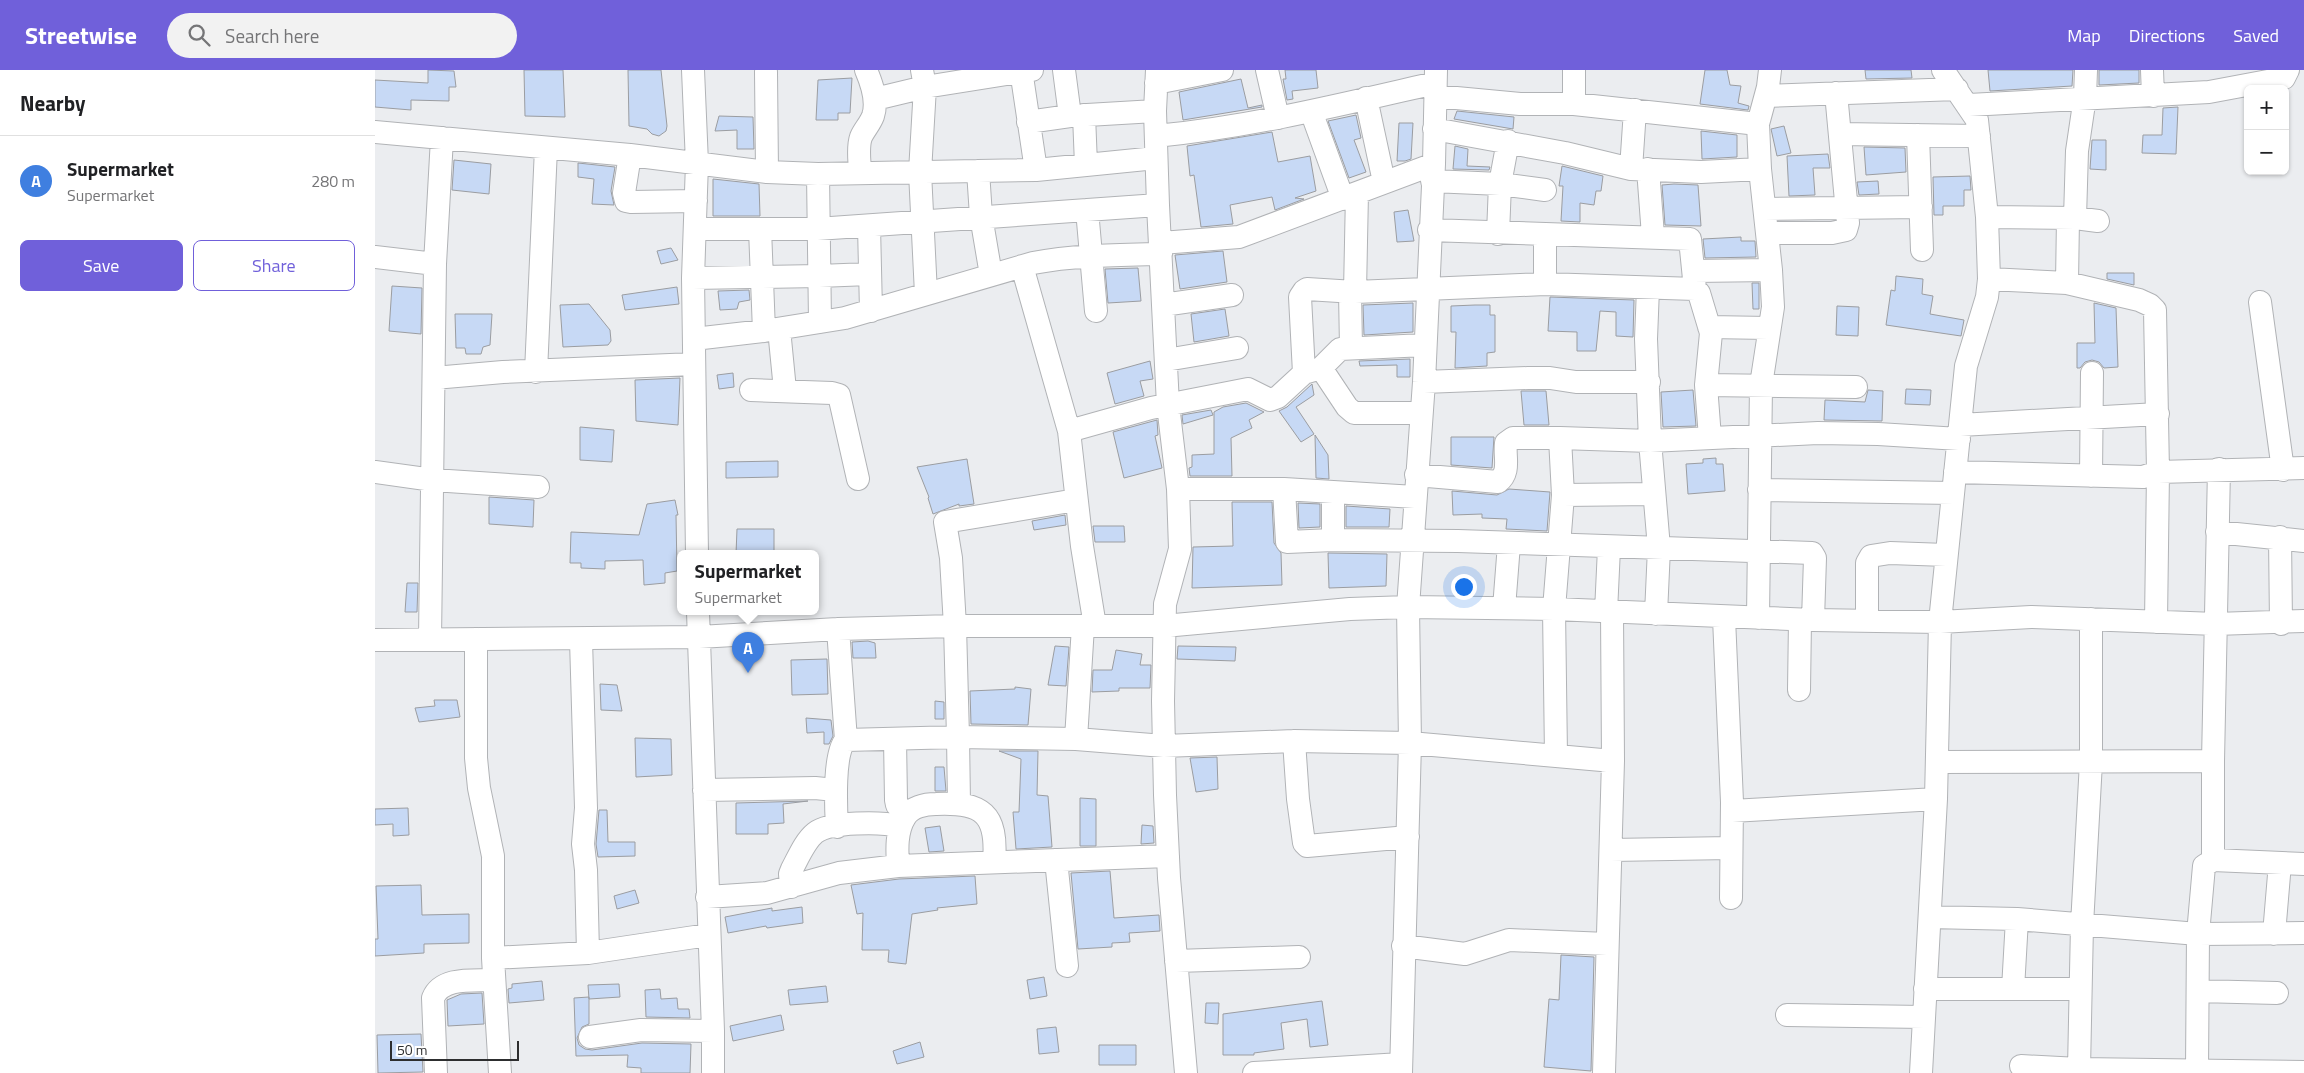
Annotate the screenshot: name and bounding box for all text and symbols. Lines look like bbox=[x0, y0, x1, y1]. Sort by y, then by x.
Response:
search box bbox=[167, 13, 517, 58]
text: Streetwise bbox=[25, 17, 137, 53]
icon: search bbox=[185, 21, 213, 49]
text: Search here bbox=[225, 21, 319, 50]
text: Map bbox=[2067, 22, 2101, 49]
text: Directions bbox=[2129, 22, 2205, 49]
text: Saved bbox=[2233, 22, 2279, 49]
map controls bbox=[2244, 85, 2289, 175]
button: + bbox=[2244, 85, 2289, 130]
text: Nearby bbox=[20, 87, 85, 119]
button: − bbox=[2244, 130, 2289, 175]
text: Supermarket bbox=[67, 154, 174, 183]
text: A bbox=[31, 169, 41, 193]
text: 280 m bbox=[311, 169, 355, 193]
text: Supermarket bbox=[67, 183, 154, 207]
button: Save bbox=[20, 240, 183, 291]
button: Share bbox=[193, 240, 355, 291]
popup bbox=[677, 550, 819, 615]
text: Supermarket bbox=[695, 556, 801, 585]
your location bbox=[1451, 574, 1477, 600]
text: Supermarket bbox=[695, 585, 782, 609]
pin: A bbox=[732, 632, 764, 673]
scale bar bbox=[390, 1038, 519, 1061]
text: 50 m bbox=[397, 1039, 427, 1060]

